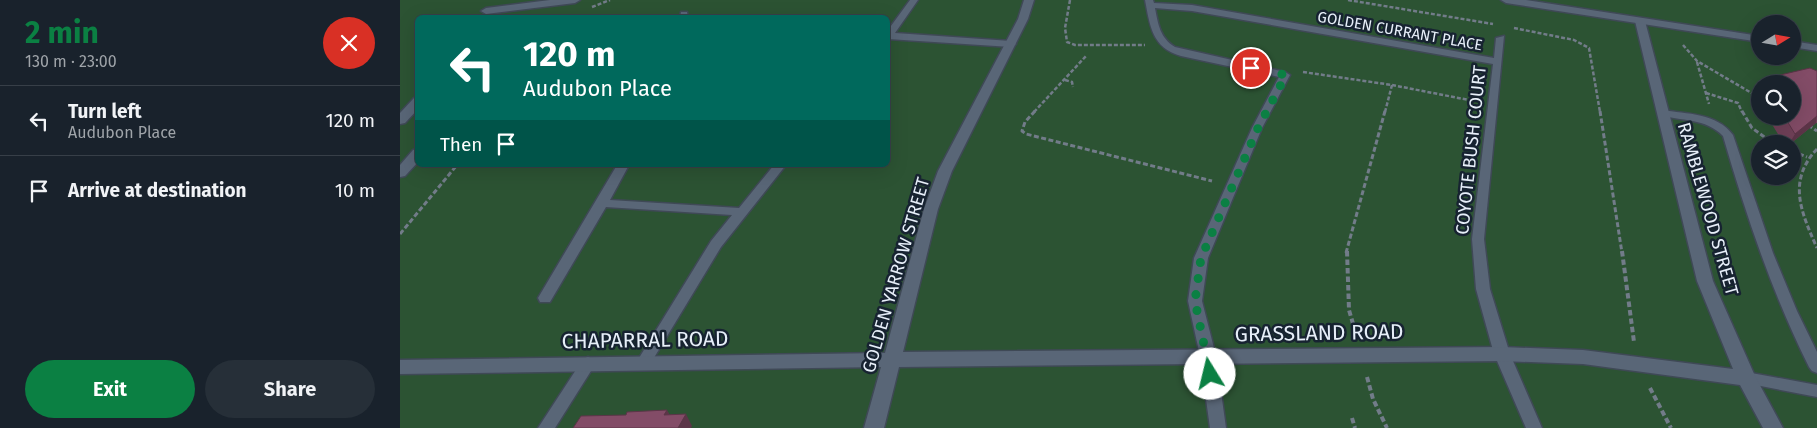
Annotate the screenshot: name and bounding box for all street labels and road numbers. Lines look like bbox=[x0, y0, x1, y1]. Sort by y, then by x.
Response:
street label: GOLDEN CURRANT PLACE bbox=[1316, 8, 1484, 54]
street label: COYOTE BUSH COURT bbox=[1451, 64, 1491, 236]
street label: RAMBLEWOOD STREET bbox=[1673, 120, 1743, 299]
street label: GOLDEN YARROW STREET bbox=[858, 174, 935, 375]
street label: GRASSLAND ROAD bbox=[1234, 319, 1404, 347]
street label: CHAPARRAL ROAD bbox=[561, 326, 729, 354]

